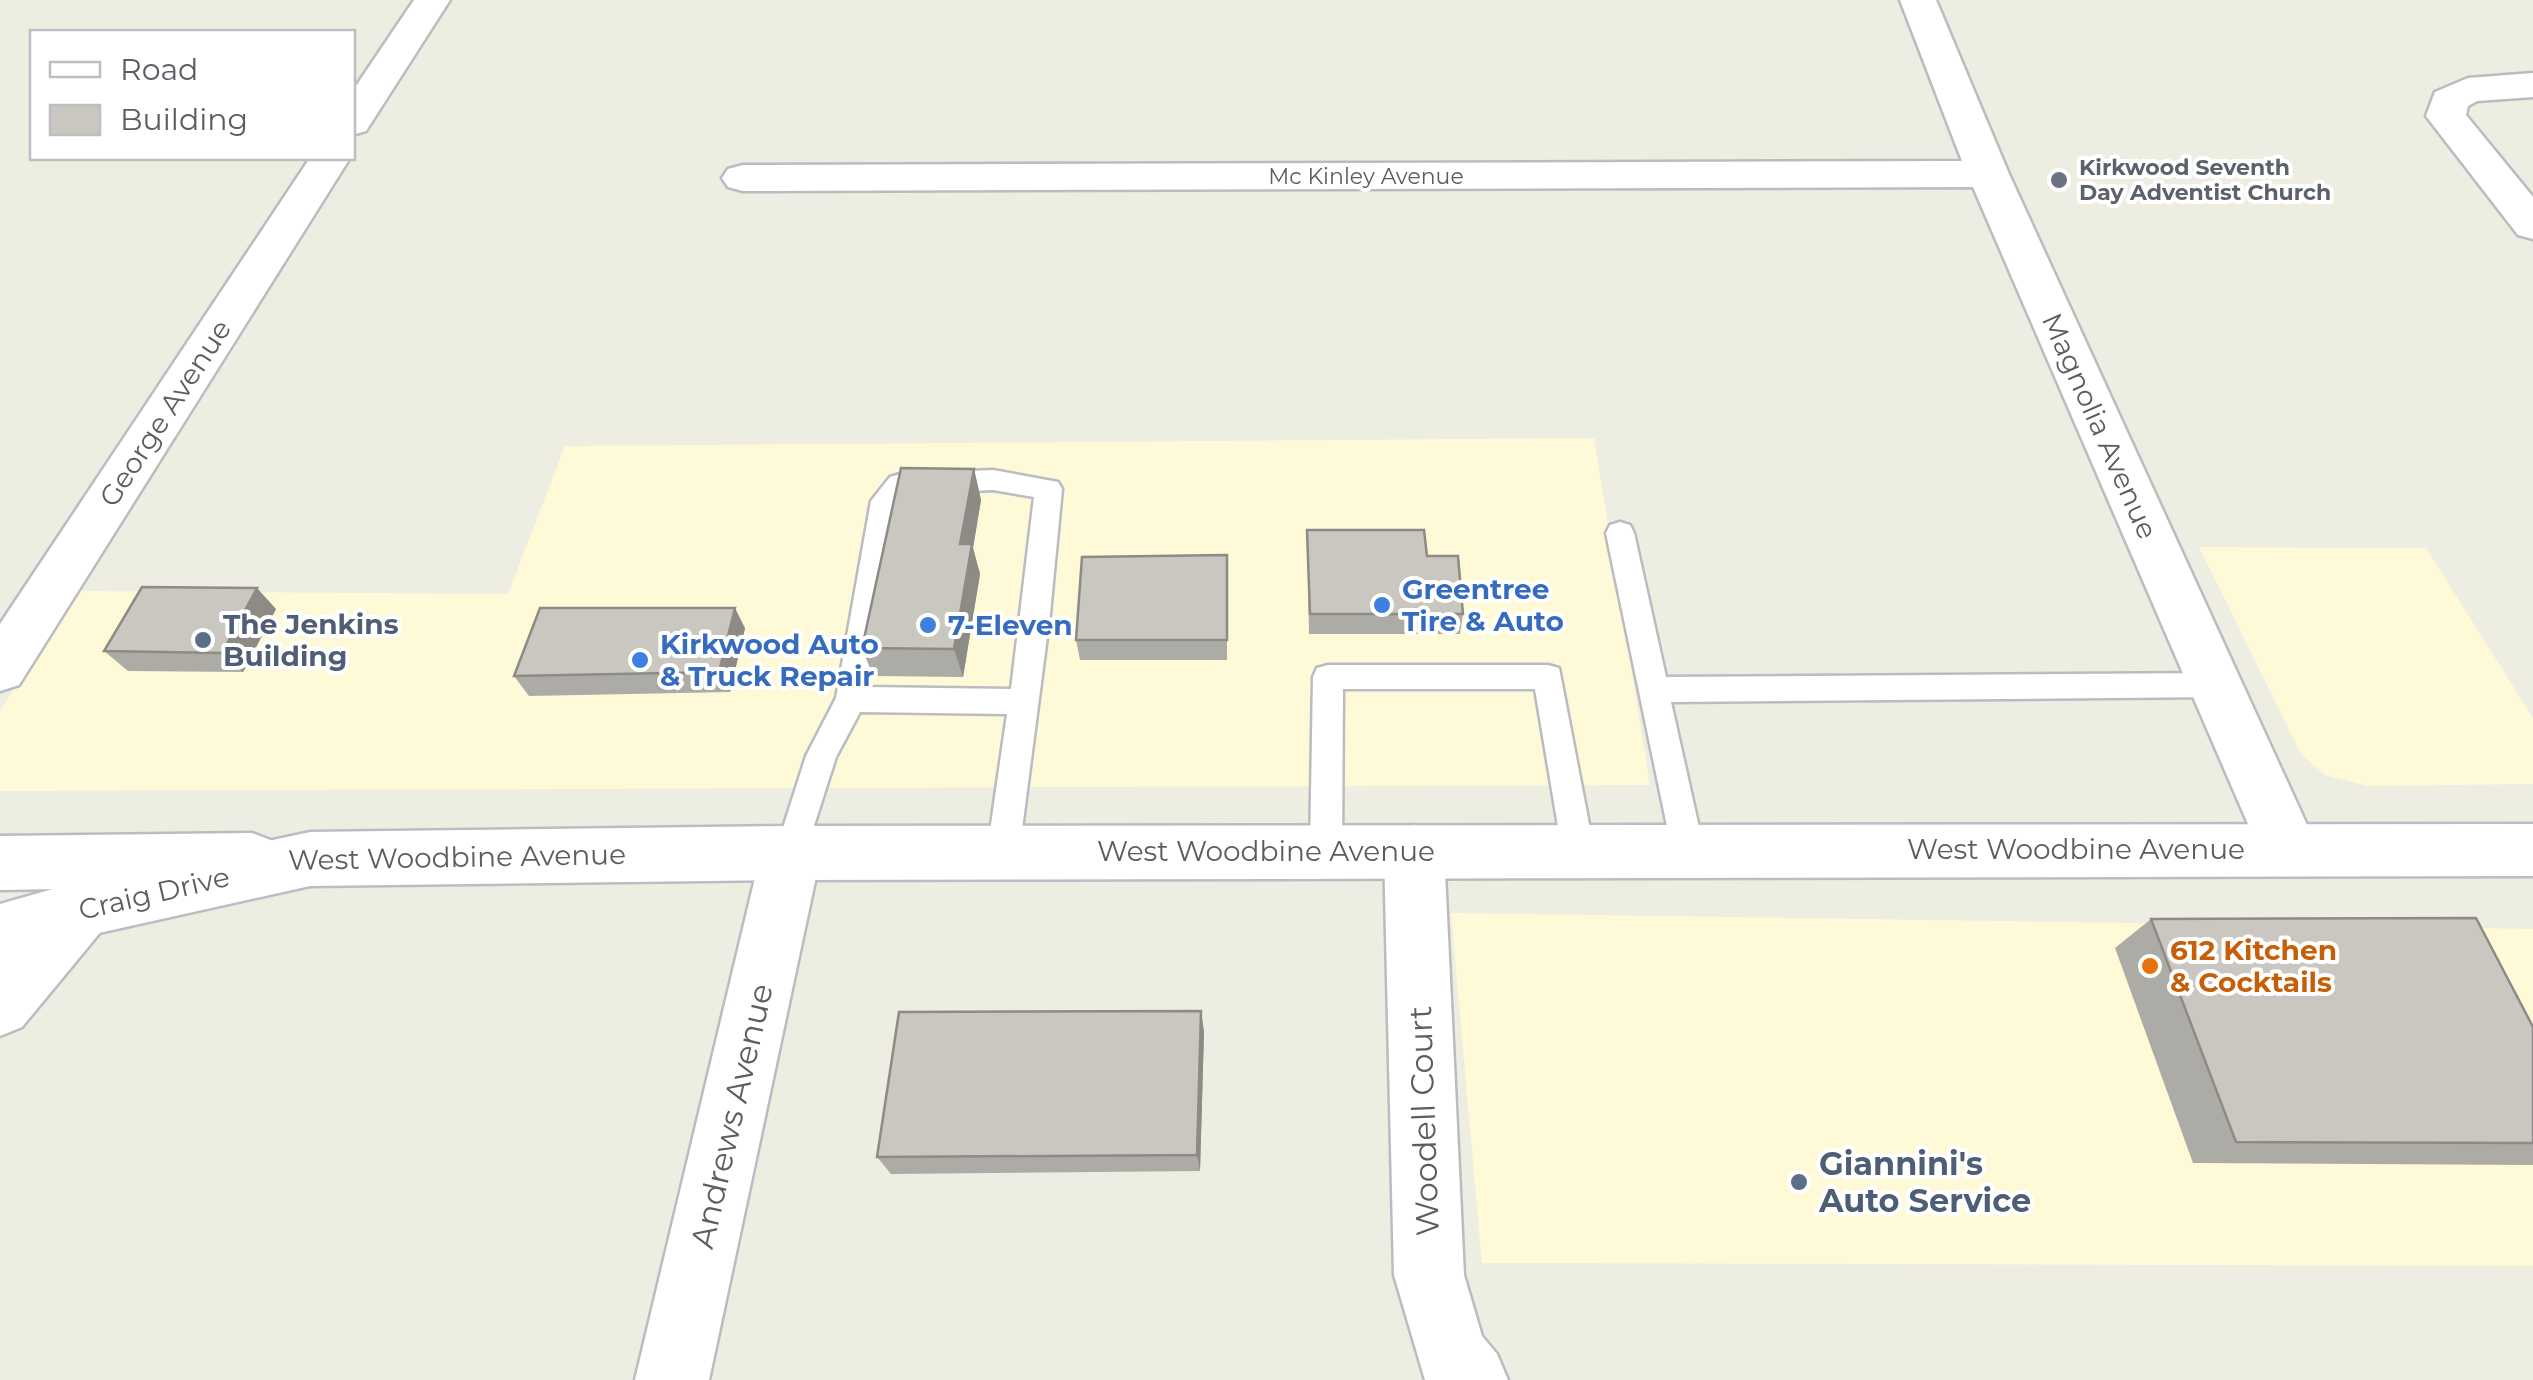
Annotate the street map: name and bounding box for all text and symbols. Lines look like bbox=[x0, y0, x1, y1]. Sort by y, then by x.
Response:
legend bbox=[30, 30, 355, 160]
text: Road bbox=[120, 51, 198, 88]
text: Building bbox=[120, 101, 248, 138]
place label: Kirkwood Seventh Day Adventist Church bbox=[2079, 154, 2331, 206]
street label: Mc Kinley Avenue bbox=[1268, 163, 1464, 190]
marker: Kirkwood Seventh Day Adventist Church bbox=[2048, 169, 2070, 191]
street label: Magnolia Avenue bbox=[2035, 308, 2165, 544]
street label: George Avenue bbox=[92, 313, 238, 513]
place label: Greentree Tire & Auto bbox=[1402, 572, 1564, 638]
marker: Greentree Tire & Auto bbox=[1371, 594, 1393, 616]
place label: The Jenkins Building bbox=[223, 607, 399, 673]
place label: 7-Eleven bbox=[948, 608, 1073, 642]
marker: 7-Eleven bbox=[917, 614, 939, 636]
place label: Kirkwood Auto & Truck Repair bbox=[660, 627, 879, 693]
marker: The Jenkins Building bbox=[192, 629, 214, 651]
marker: Kirkwood Auto & Truck Repair bbox=[629, 649, 651, 671]
street label: West Woodbine Avenue bbox=[1907, 832, 2245, 866]
street label: West Woodbine Avenue bbox=[1097, 834, 1435, 868]
street label: West Woodbine Avenue bbox=[288, 837, 626, 877]
street label: Craig Drive bbox=[75, 859, 233, 927]
place label: 612 Kitchen & Cocktails bbox=[2170, 933, 2337, 999]
marker: 612 Kitchen & Cocktails bbox=[2139, 955, 2161, 977]
street label: Andrews Avenue bbox=[682, 980, 781, 1252]
street label: Woodell Court bbox=[1400, 1005, 1447, 1237]
place label: Giannini's Auto Service bbox=[1818, 1144, 2031, 1220]
marker: Giannini's Auto Service bbox=[1788, 1171, 1810, 1193]

